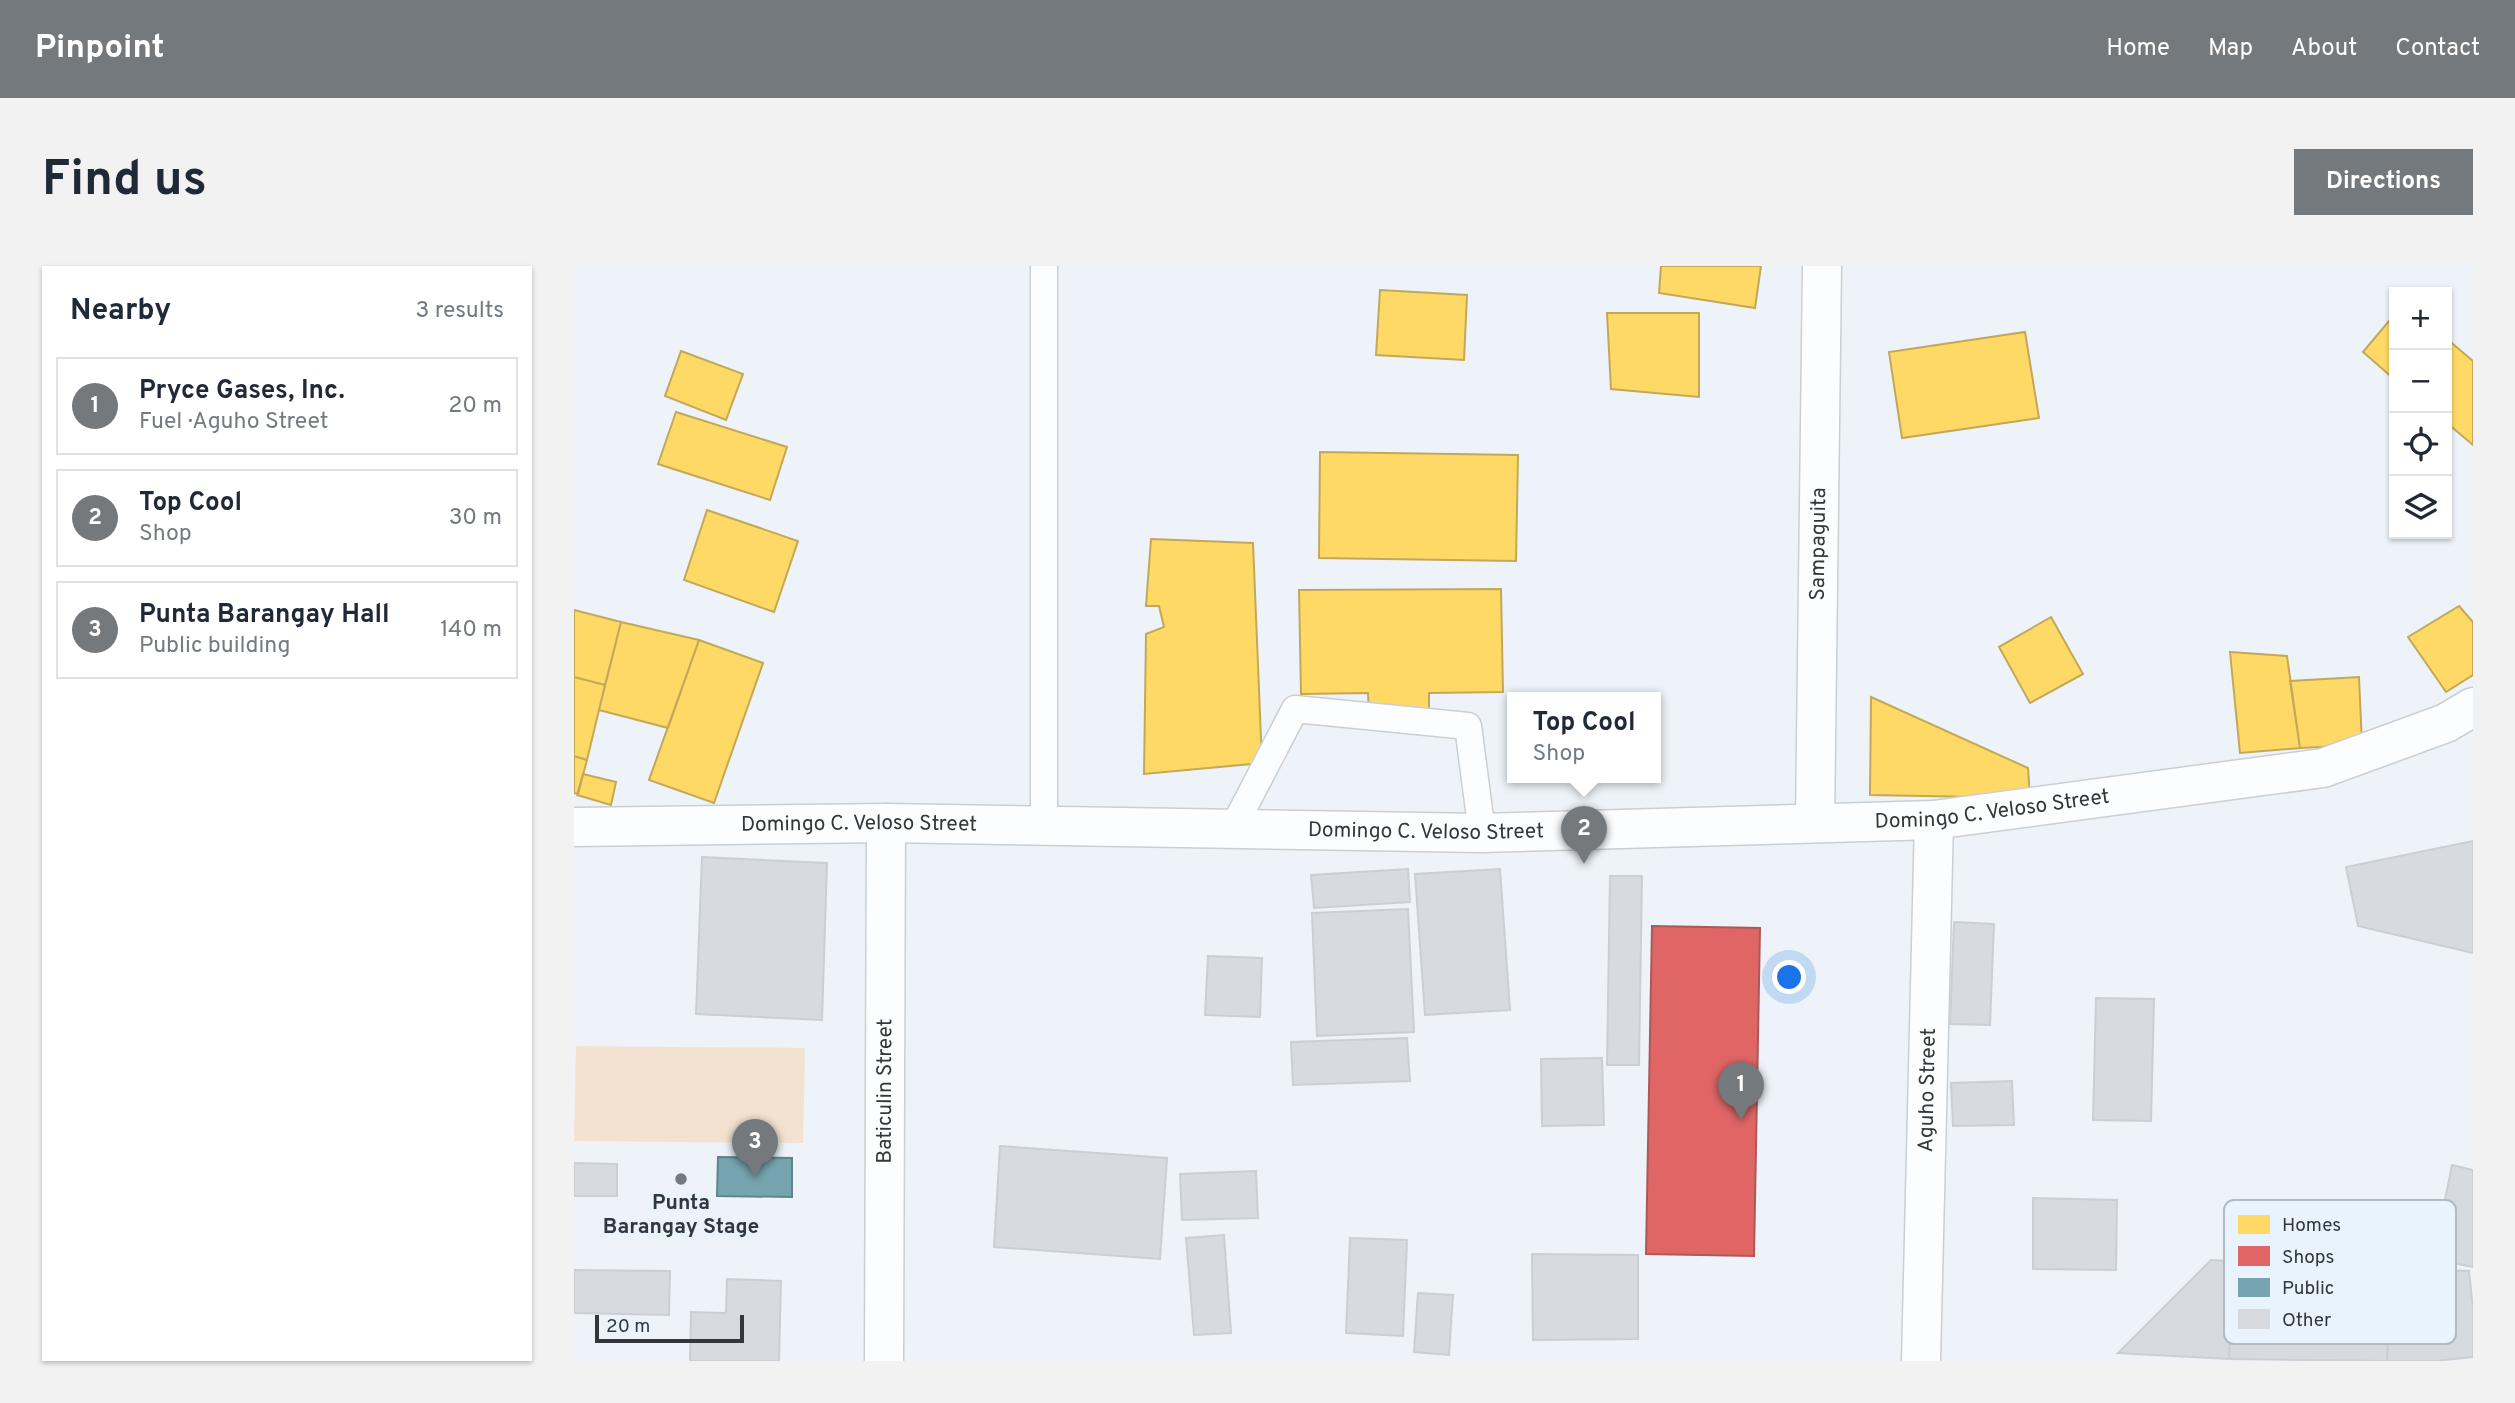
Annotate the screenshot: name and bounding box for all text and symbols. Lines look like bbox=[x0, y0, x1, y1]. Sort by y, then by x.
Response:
text: Pinpoint bbox=[35, 28, 164, 70]
text: Home bbox=[2106, 34, 2170, 64]
text: Map bbox=[2208, 34, 2253, 64]
text: About bbox=[2291, 34, 2357, 64]
text: Contact bbox=[2395, 34, 2480, 64]
button: Directions bbox=[2294, 149, 2473, 215]
text: Find us bbox=[42, 151, 207, 213]
map controls bbox=[2389, 287, 2452, 539]
button: + bbox=[2389, 287, 2452, 350]
text: Nearby bbox=[70, 293, 171, 330]
text: 3 results bbox=[415, 297, 504, 326]
button: − bbox=[2389, 350, 2452, 413]
text: Pryce Gases, Inc. bbox=[139, 375, 345, 408]
text: 1 bbox=[90, 392, 100, 421]
text: 20 m bbox=[448, 392, 502, 421]
text: Fuel · Aguho Street bbox=[139, 408, 328, 437]
button: locate bbox=[2389, 413, 2452, 476]
button: layers bbox=[2389, 476, 2452, 539]
text: Top Cool bbox=[139, 487, 242, 520]
street label: Sampaguita bbox=[1804, 487, 1833, 601]
text: 2 bbox=[88, 504, 102, 533]
text: 30 m bbox=[449, 504, 502, 533]
text: Shop bbox=[139, 520, 192, 549]
text: Punta Barangay Hall bbox=[139, 599, 390, 632]
text: 3 bbox=[88, 616, 102, 645]
text: 140 m bbox=[440, 616, 502, 645]
text: Public building bbox=[139, 632, 291, 661]
popup bbox=[1507, 692, 1661, 783]
text: Top Cool bbox=[1532, 707, 1636, 740]
text: Shop bbox=[1532, 740, 1585, 769]
street label: Domingo C. Veloso Street bbox=[1874, 783, 2111, 835]
pin: 2 bbox=[1561, 806, 1607, 864]
street label: Domingo C. Veloso Street bbox=[741, 809, 977, 838]
street label: Domingo C. Veloso Street bbox=[1308, 817, 1544, 847]
your location bbox=[1772, 960, 1806, 994]
street label: Baticulin Street bbox=[871, 1018, 899, 1164]
street label: Aguho Street bbox=[1913, 1028, 1943, 1153]
pin: 1 bbox=[1718, 1062, 1764, 1120]
pin: 3 bbox=[732, 1119, 778, 1177]
marker: Punta Barangay Stage bbox=[673, 1171, 689, 1187]
place label: Punta Barangay Stage bbox=[603, 1190, 759, 1241]
legend bbox=[2224, 1200, 2456, 1344]
text: Homes bbox=[2282, 1214, 2341, 1238]
text: Shops bbox=[2282, 1246, 2334, 1270]
text: Public bbox=[2282, 1277, 2334, 1301]
text: Other bbox=[2282, 1309, 2332, 1333]
scale bar bbox=[595, 1312, 744, 1344]
text: 20 m bbox=[606, 1315, 650, 1339]

